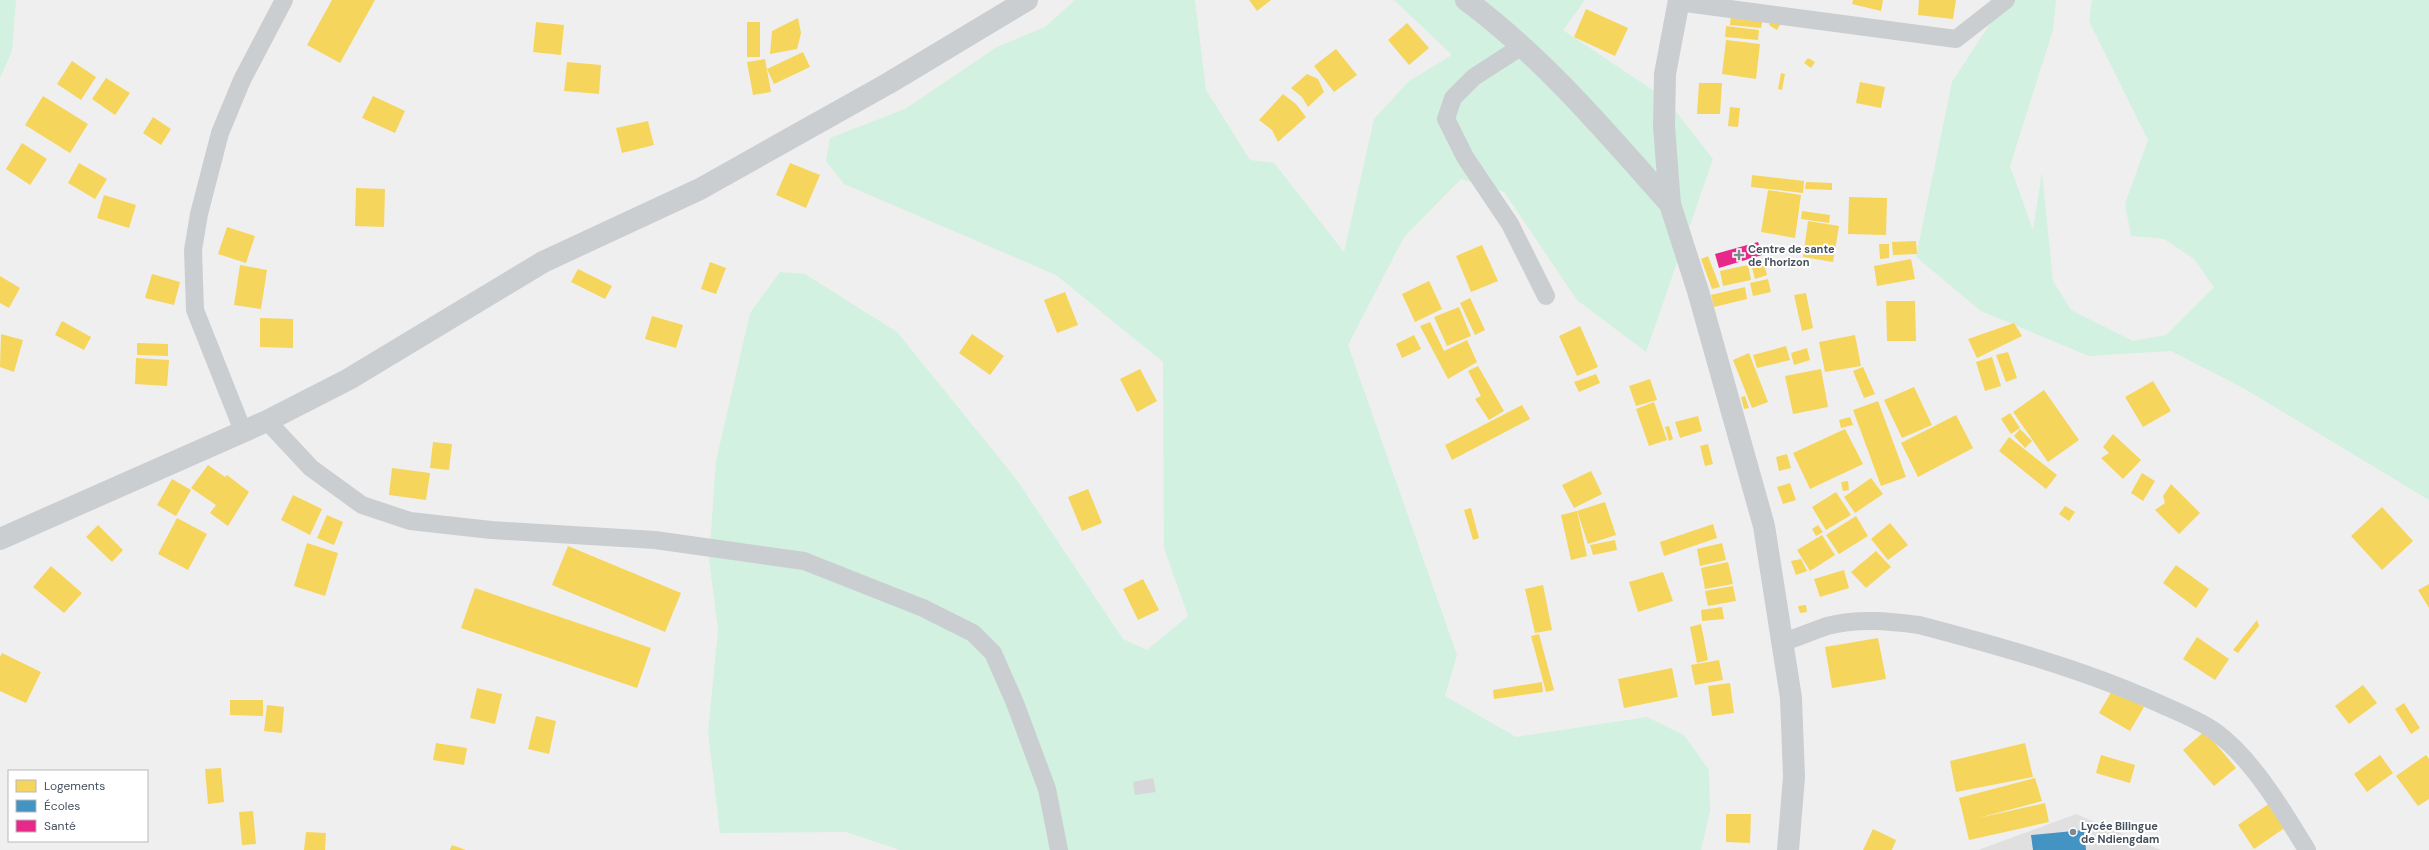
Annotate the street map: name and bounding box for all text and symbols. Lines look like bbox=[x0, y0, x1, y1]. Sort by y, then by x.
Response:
place label: Centre de sante de l'horizon bbox=[1748, 242, 1835, 269]
marker: Centre de sante de l'horizon bbox=[1733, 249, 1745, 261]
legend bbox=[8, 770, 148, 842]
text: Logements bbox=[44, 778, 105, 794]
text: Écoles bbox=[44, 798, 80, 814]
text: Santé bbox=[44, 818, 76, 834]
place label: Lycée Bilingue de Ndiengdam bbox=[2081, 819, 2159, 846]
marker: Lycée Bilingue de Ndiengdam bbox=[2068, 827, 2078, 837]

